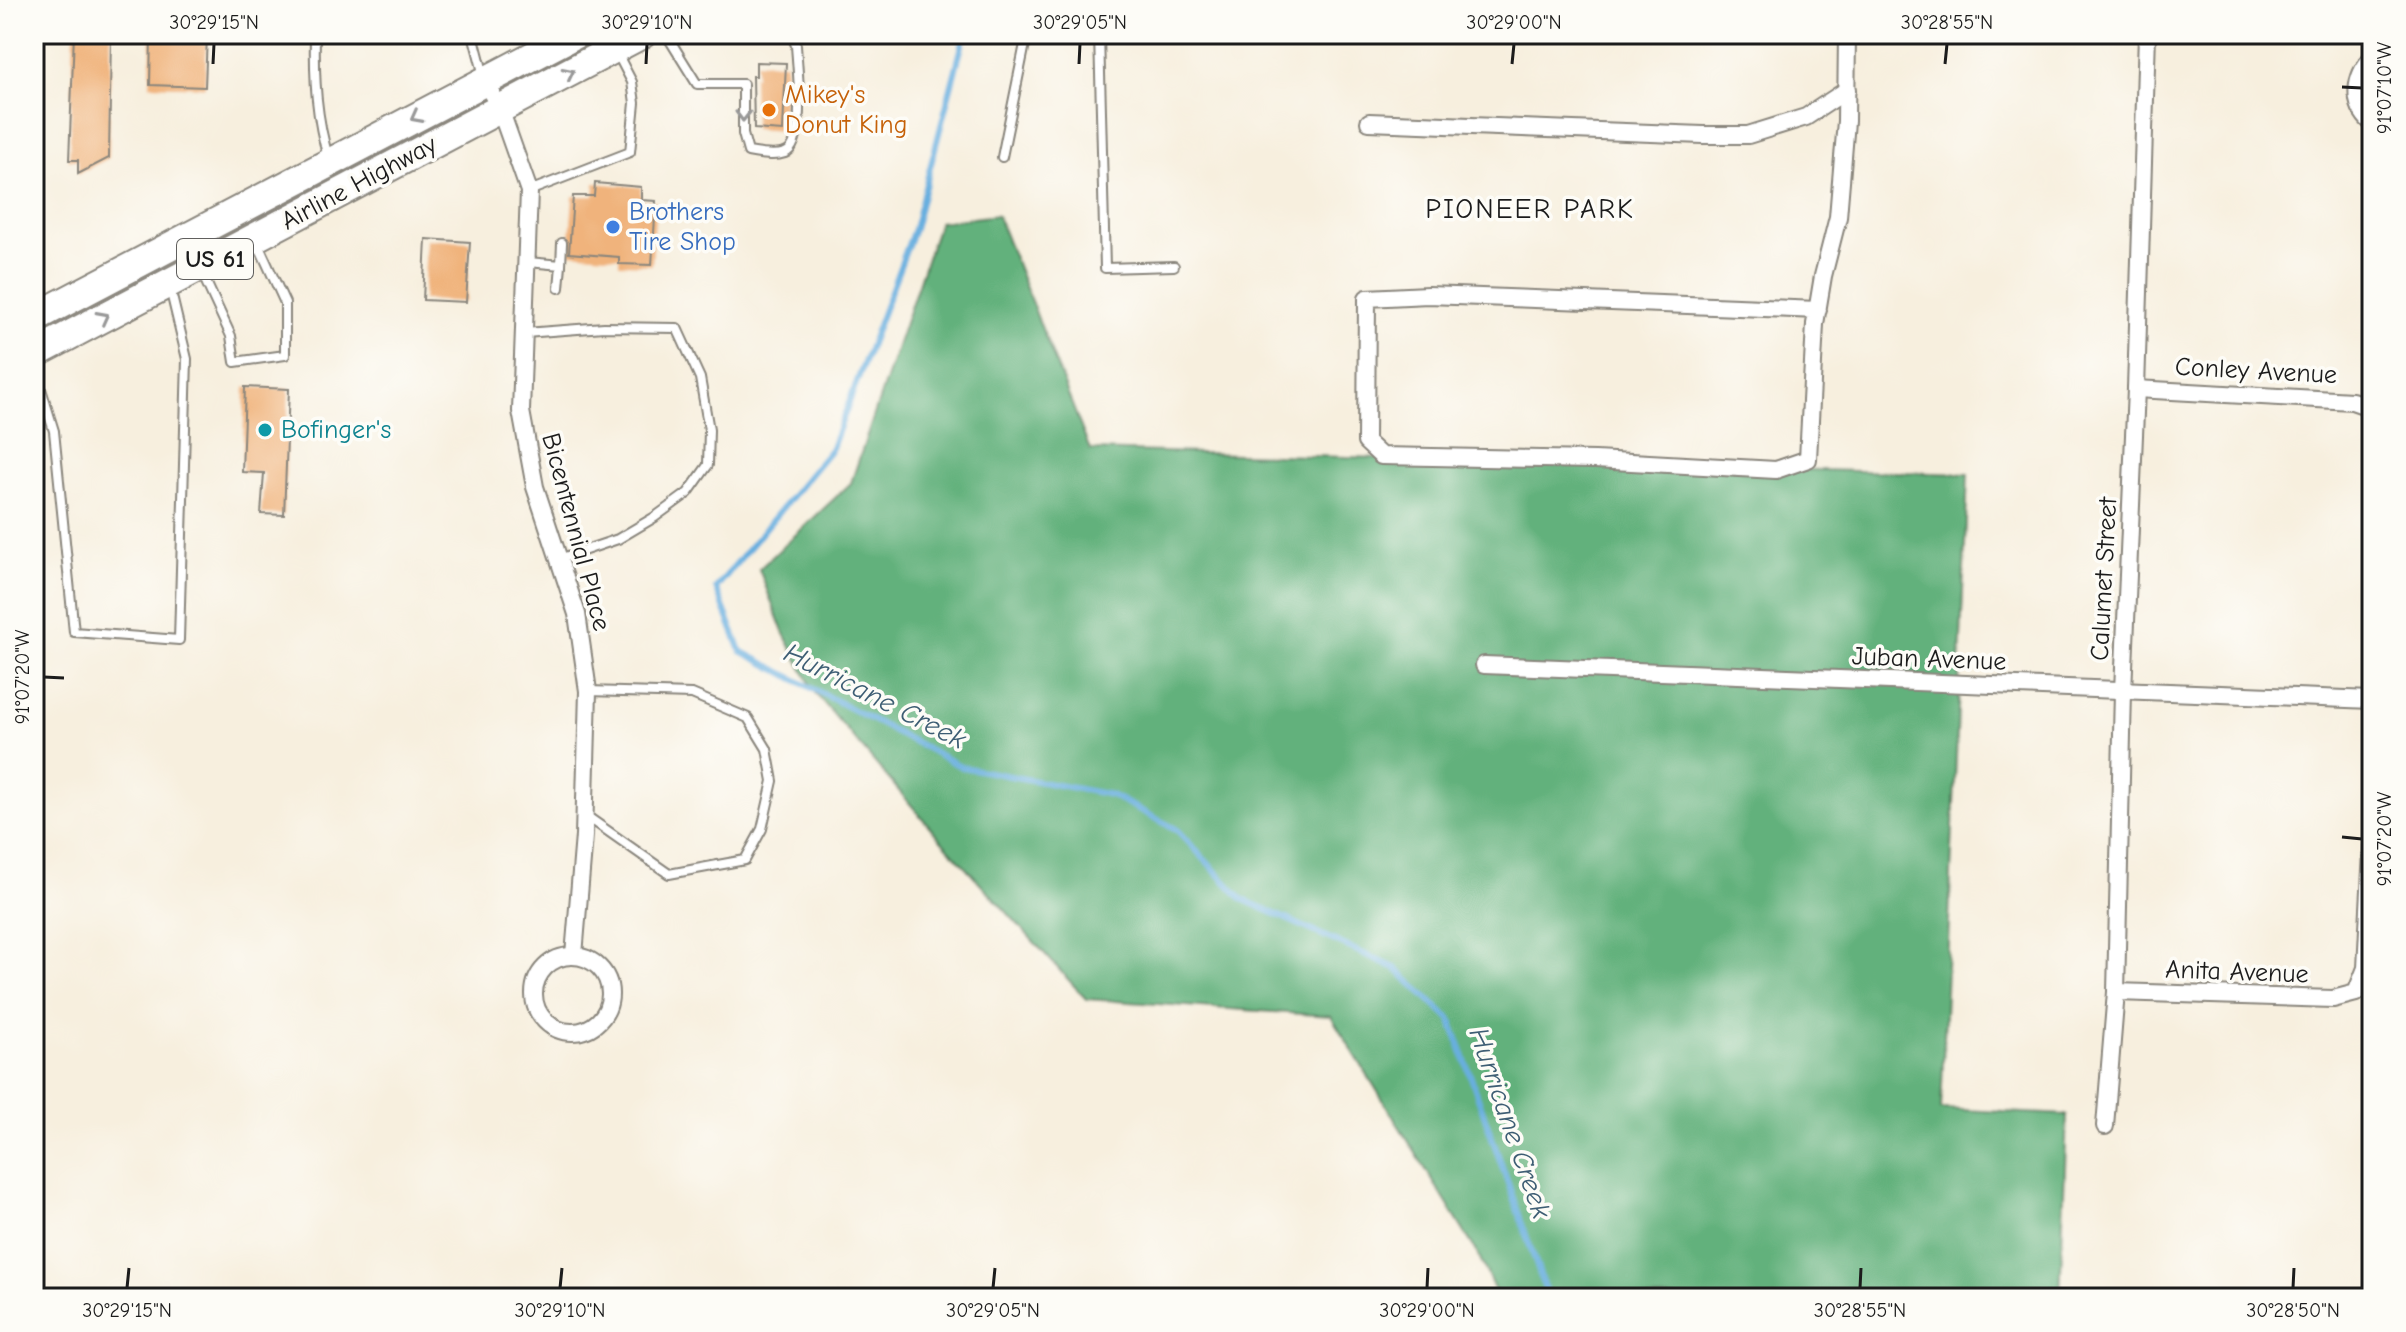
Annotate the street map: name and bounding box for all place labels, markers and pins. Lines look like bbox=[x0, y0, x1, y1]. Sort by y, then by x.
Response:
place label: Mikey's Donut King bbox=[785, 80, 908, 140]
marker: Mikey's Donut King bbox=[760, 101, 778, 119]
place label: Brothers Tire Shop bbox=[629, 197, 736, 257]
marker: Brothers Tire Shop bbox=[604, 218, 622, 236]
place label: Bofinger's bbox=[281, 415, 391, 445]
marker: Bofinger's bbox=[256, 421, 274, 439]

